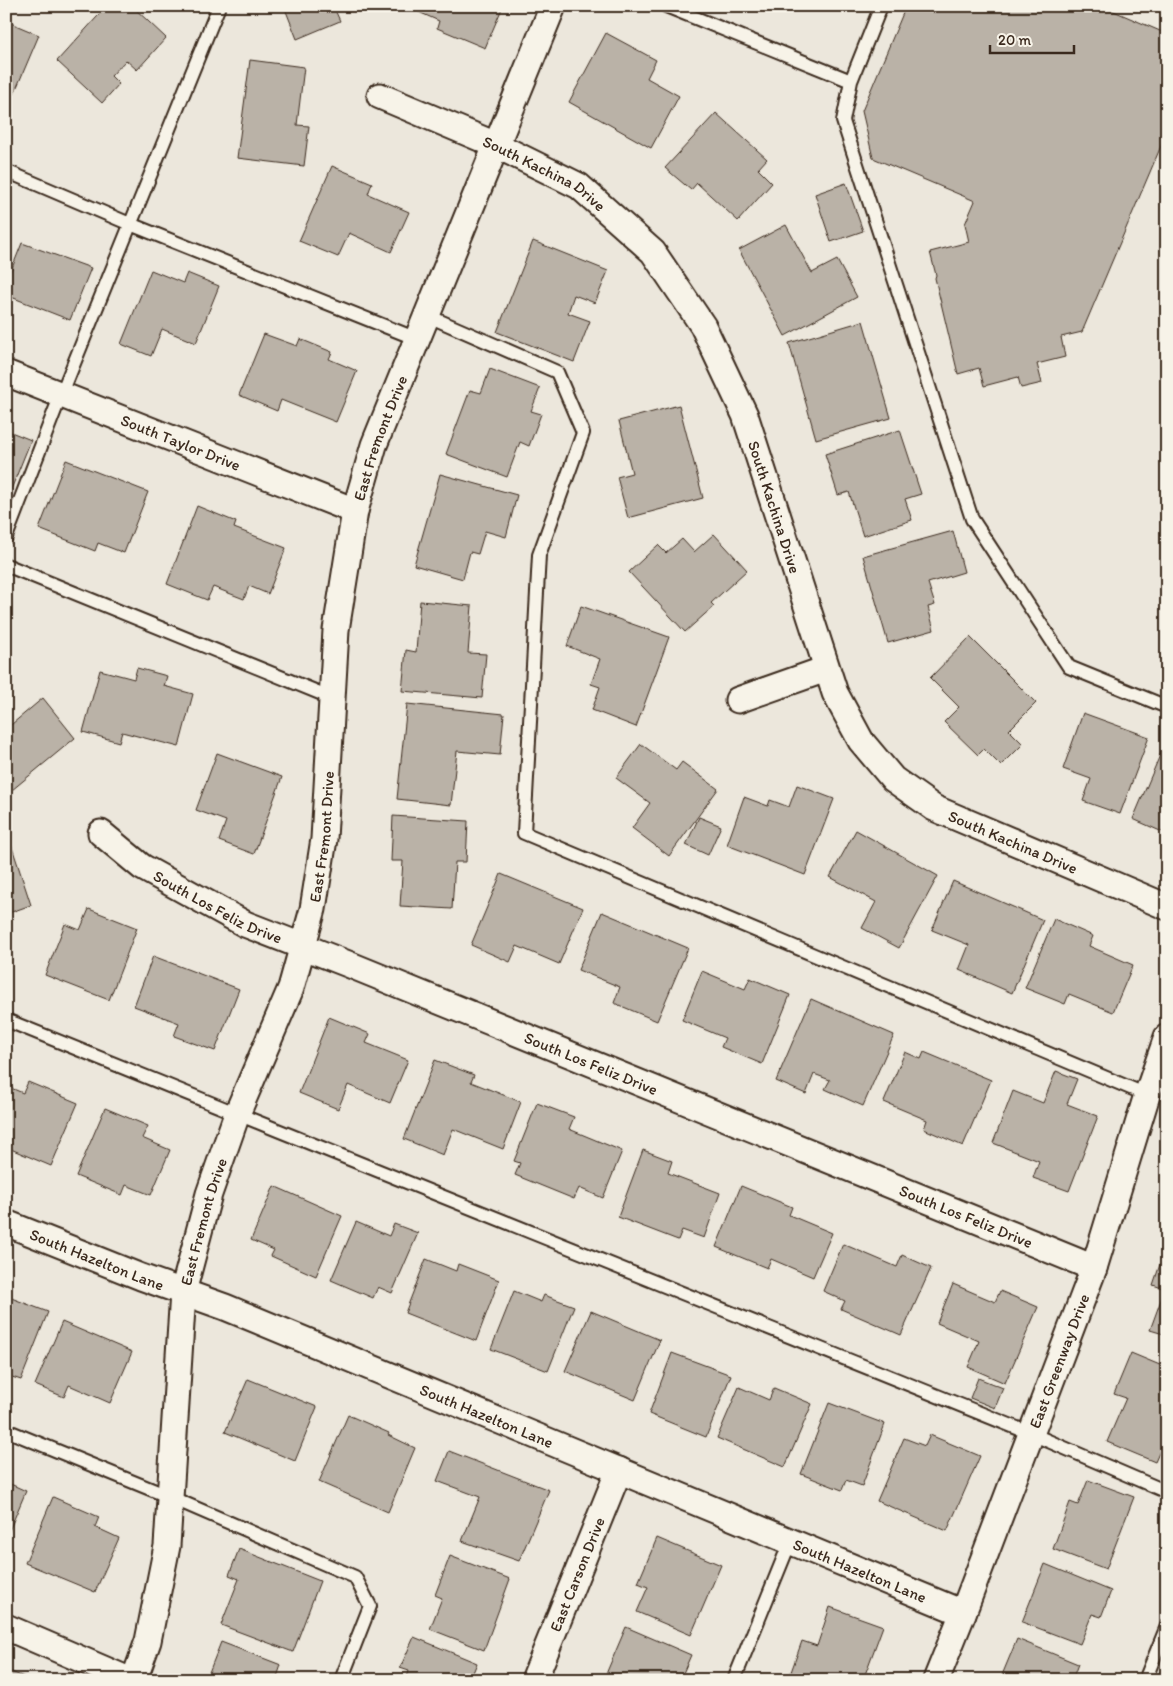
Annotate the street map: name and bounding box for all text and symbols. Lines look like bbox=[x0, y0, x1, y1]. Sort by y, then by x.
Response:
scale bar bbox=[990, 22, 1074, 54]
text: 20 m bbox=[998, 31, 1032, 49]
street label: South Kachina Drive bbox=[480, 132, 609, 215]
street label: East Fremont Drive bbox=[349, 373, 411, 503]
street label: South Taylor Drive bbox=[118, 410, 244, 475]
street label: South Kachina Drive bbox=[744, 438, 805, 576]
street label: East Fremont Drive bbox=[305, 771, 338, 904]
street label: South Kachina Drive bbox=[945, 806, 1080, 878]
street label: South Los Feliz Drive bbox=[150, 866, 285, 947]
street label: South Los Feliz Drive bbox=[521, 1028, 660, 1099]
street label: East Fremont Drive bbox=[176, 1155, 231, 1288]
street label: South Los Feliz Drive bbox=[897, 1181, 1035, 1252]
street label: South Hazelton Lane bbox=[27, 1225, 167, 1294]
street label: East Greenway Drive bbox=[1025, 1291, 1093, 1431]
street label: South Hazelton Lane bbox=[417, 1380, 556, 1452]
street label: East Carson Drive bbox=[546, 1514, 609, 1635]
street label: South Hazelton Lane bbox=[790, 1535, 929, 1607]

